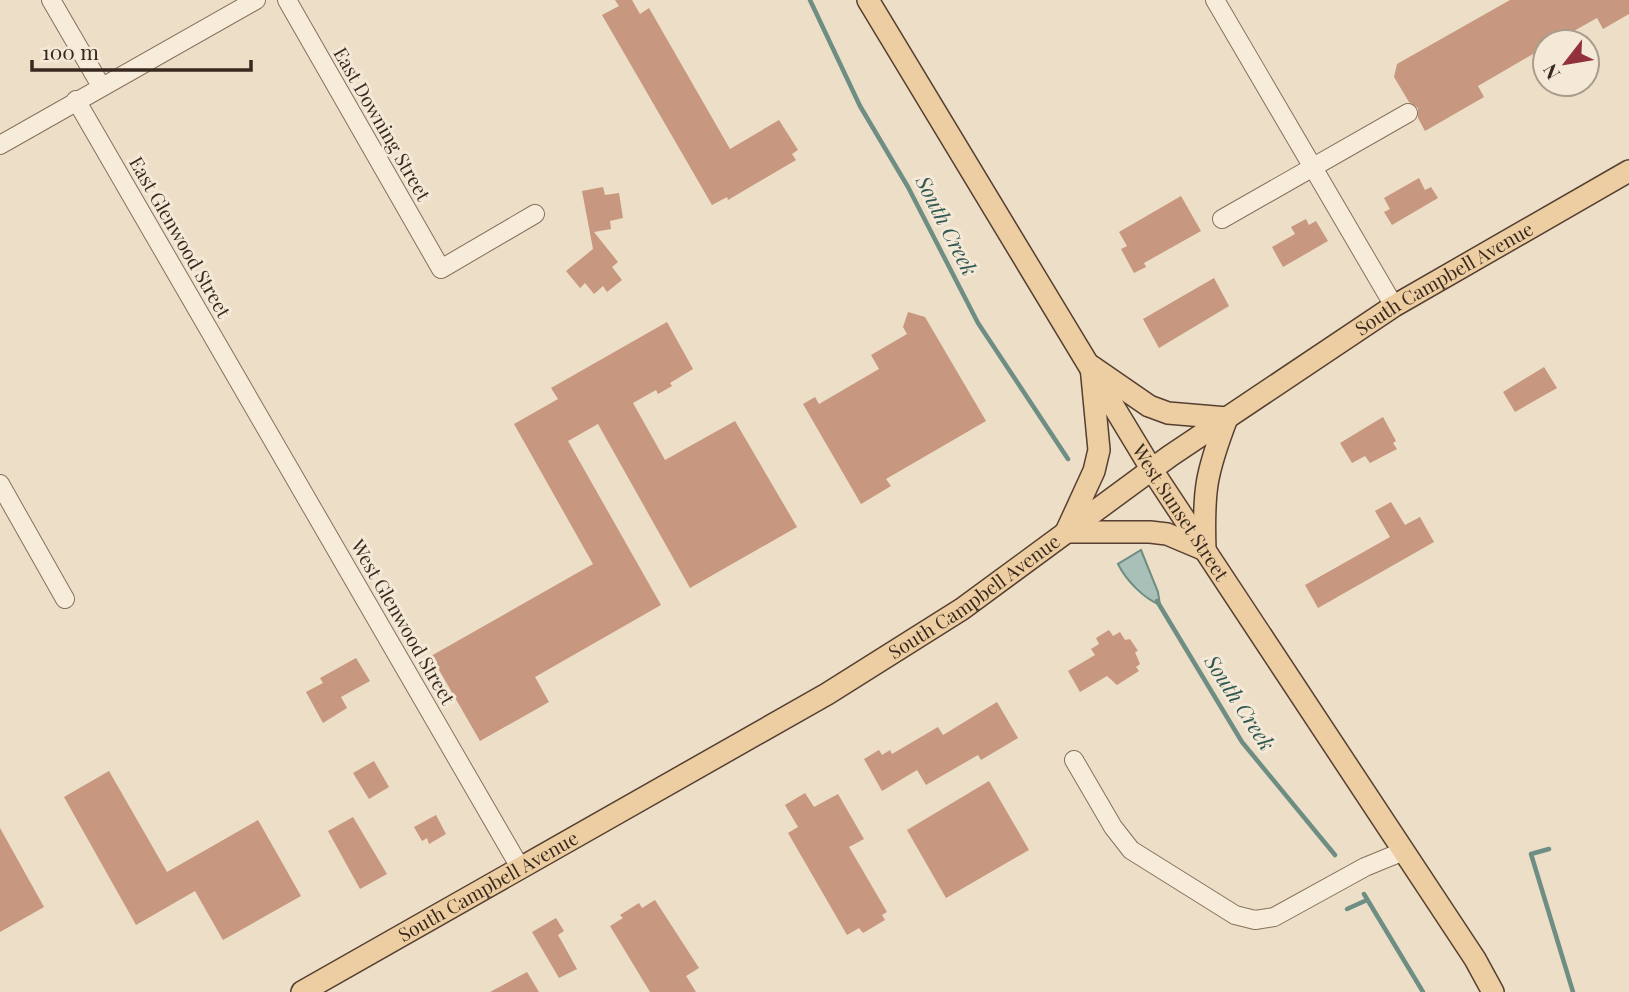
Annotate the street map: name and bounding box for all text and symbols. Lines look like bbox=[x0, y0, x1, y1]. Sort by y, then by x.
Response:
scale bar bbox=[32, 28, 250, 72]
north arrow bbox=[1531, 28, 1601, 98]
text: 100 m bbox=[42, 37, 99, 65]
street label: East Downing Street bbox=[328, 42, 438, 205]
text: N bbox=[1536, 59, 1565, 85]
street label: East Glenwood Street bbox=[124, 151, 238, 322]
water label: South Creek bbox=[910, 169, 985, 280]
street label: South Campbell Avenue bbox=[1349, 215, 1537, 341]
street label: West Sunset Street bbox=[1127, 438, 1235, 585]
street label: South Campbell Avenue bbox=[883, 528, 1064, 664]
street label: West Glenwood Street bbox=[345, 533, 462, 709]
water label: South Creek bbox=[1199, 648, 1282, 755]
street label: South Campbell Avenue bbox=[393, 824, 582, 947]

